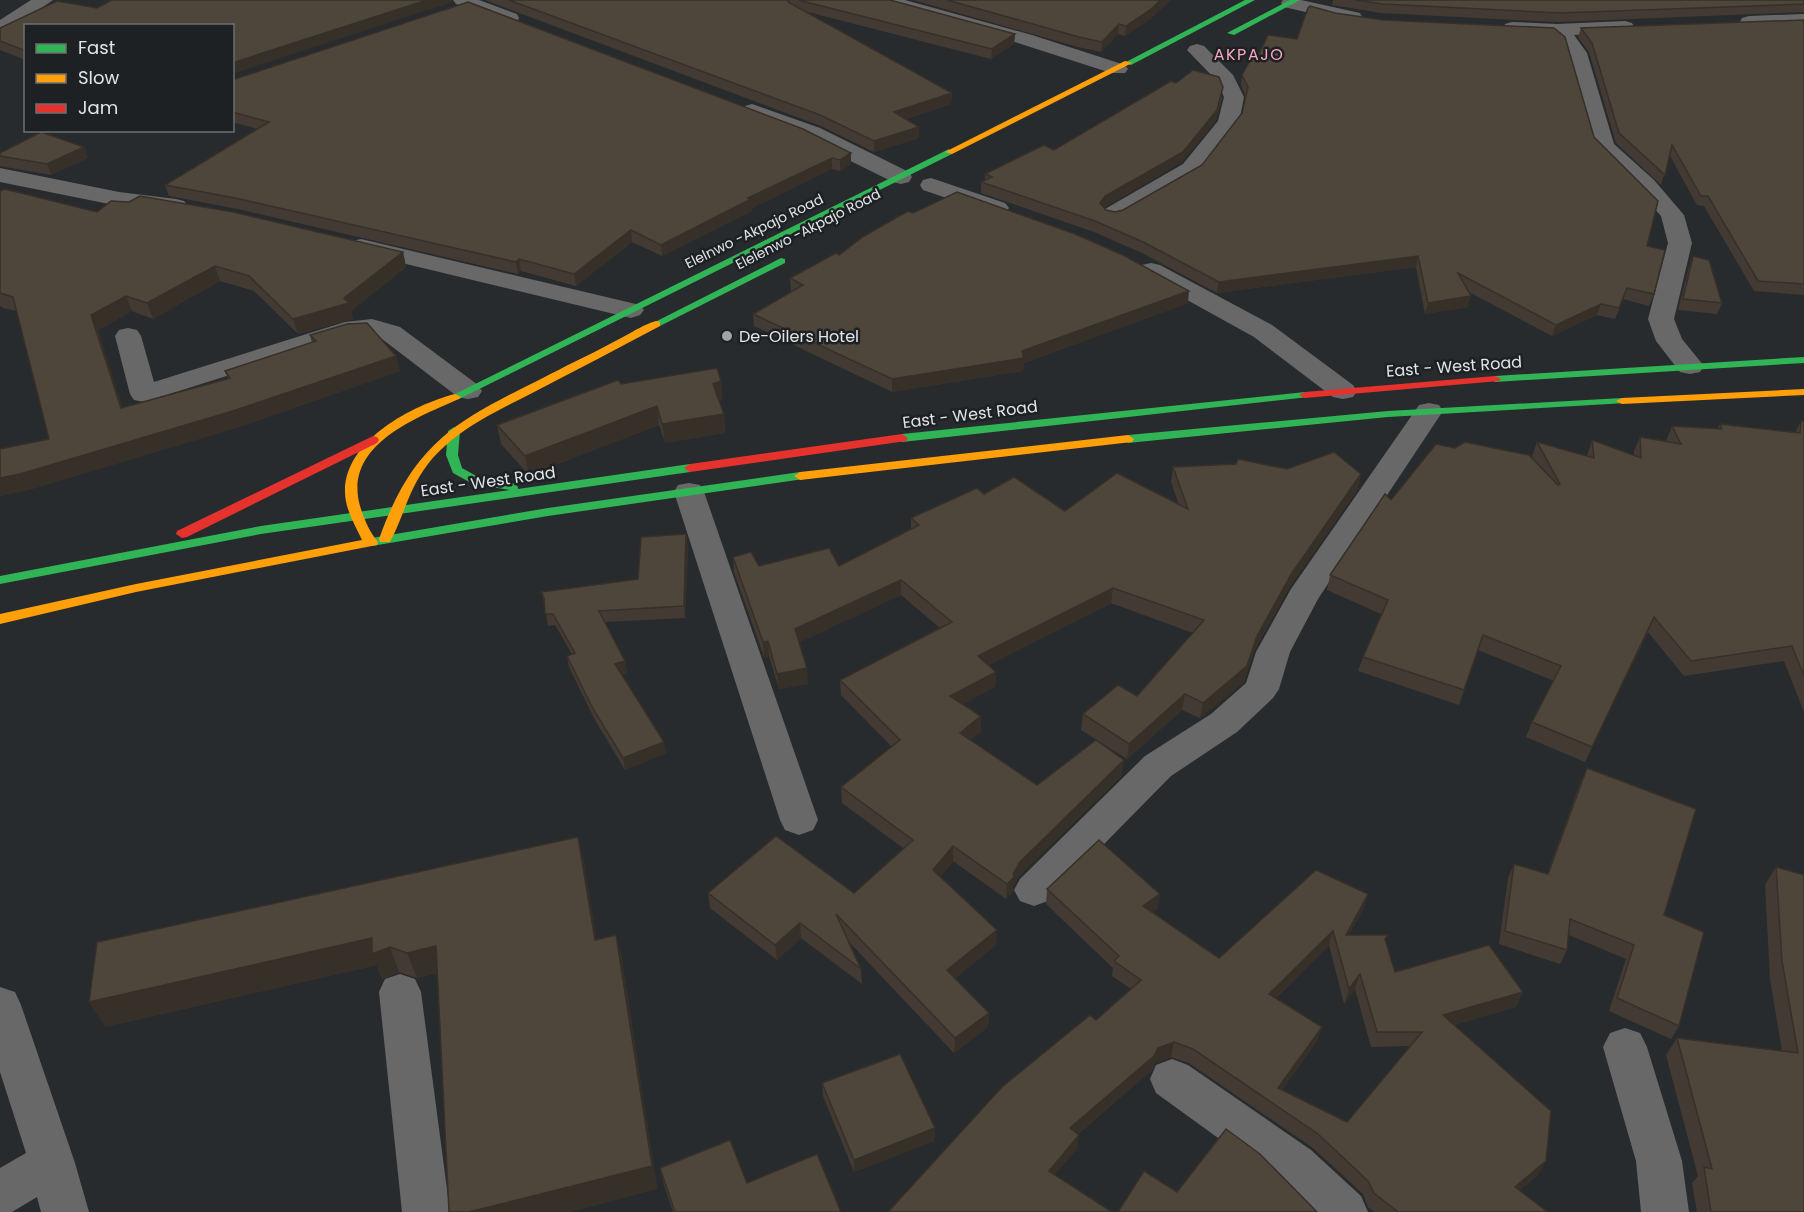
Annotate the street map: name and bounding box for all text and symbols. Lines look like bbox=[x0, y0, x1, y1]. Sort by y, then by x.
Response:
legend bbox=[24, 24, 234, 132]
text: Fast bbox=[78, 35, 115, 60]
district label: AKPAJO bbox=[1214, 43, 1284, 66]
text: Slow bbox=[78, 65, 120, 90]
text: Jam bbox=[78, 95, 118, 120]
street label: Elelenwo -Akpajo Road bbox=[732, 184, 884, 274]
street label: Elelnwo -Akpajo Road bbox=[681, 189, 827, 273]
place label: De-Oilers Hotel bbox=[739, 325, 859, 348]
marker: De-Oilers Hotel bbox=[720, 329, 734, 343]
street label: East - West Road bbox=[1385, 350, 1523, 383]
street label: East - West Road bbox=[901, 395, 1039, 434]
street label: East - West Road bbox=[419, 461, 557, 502]

